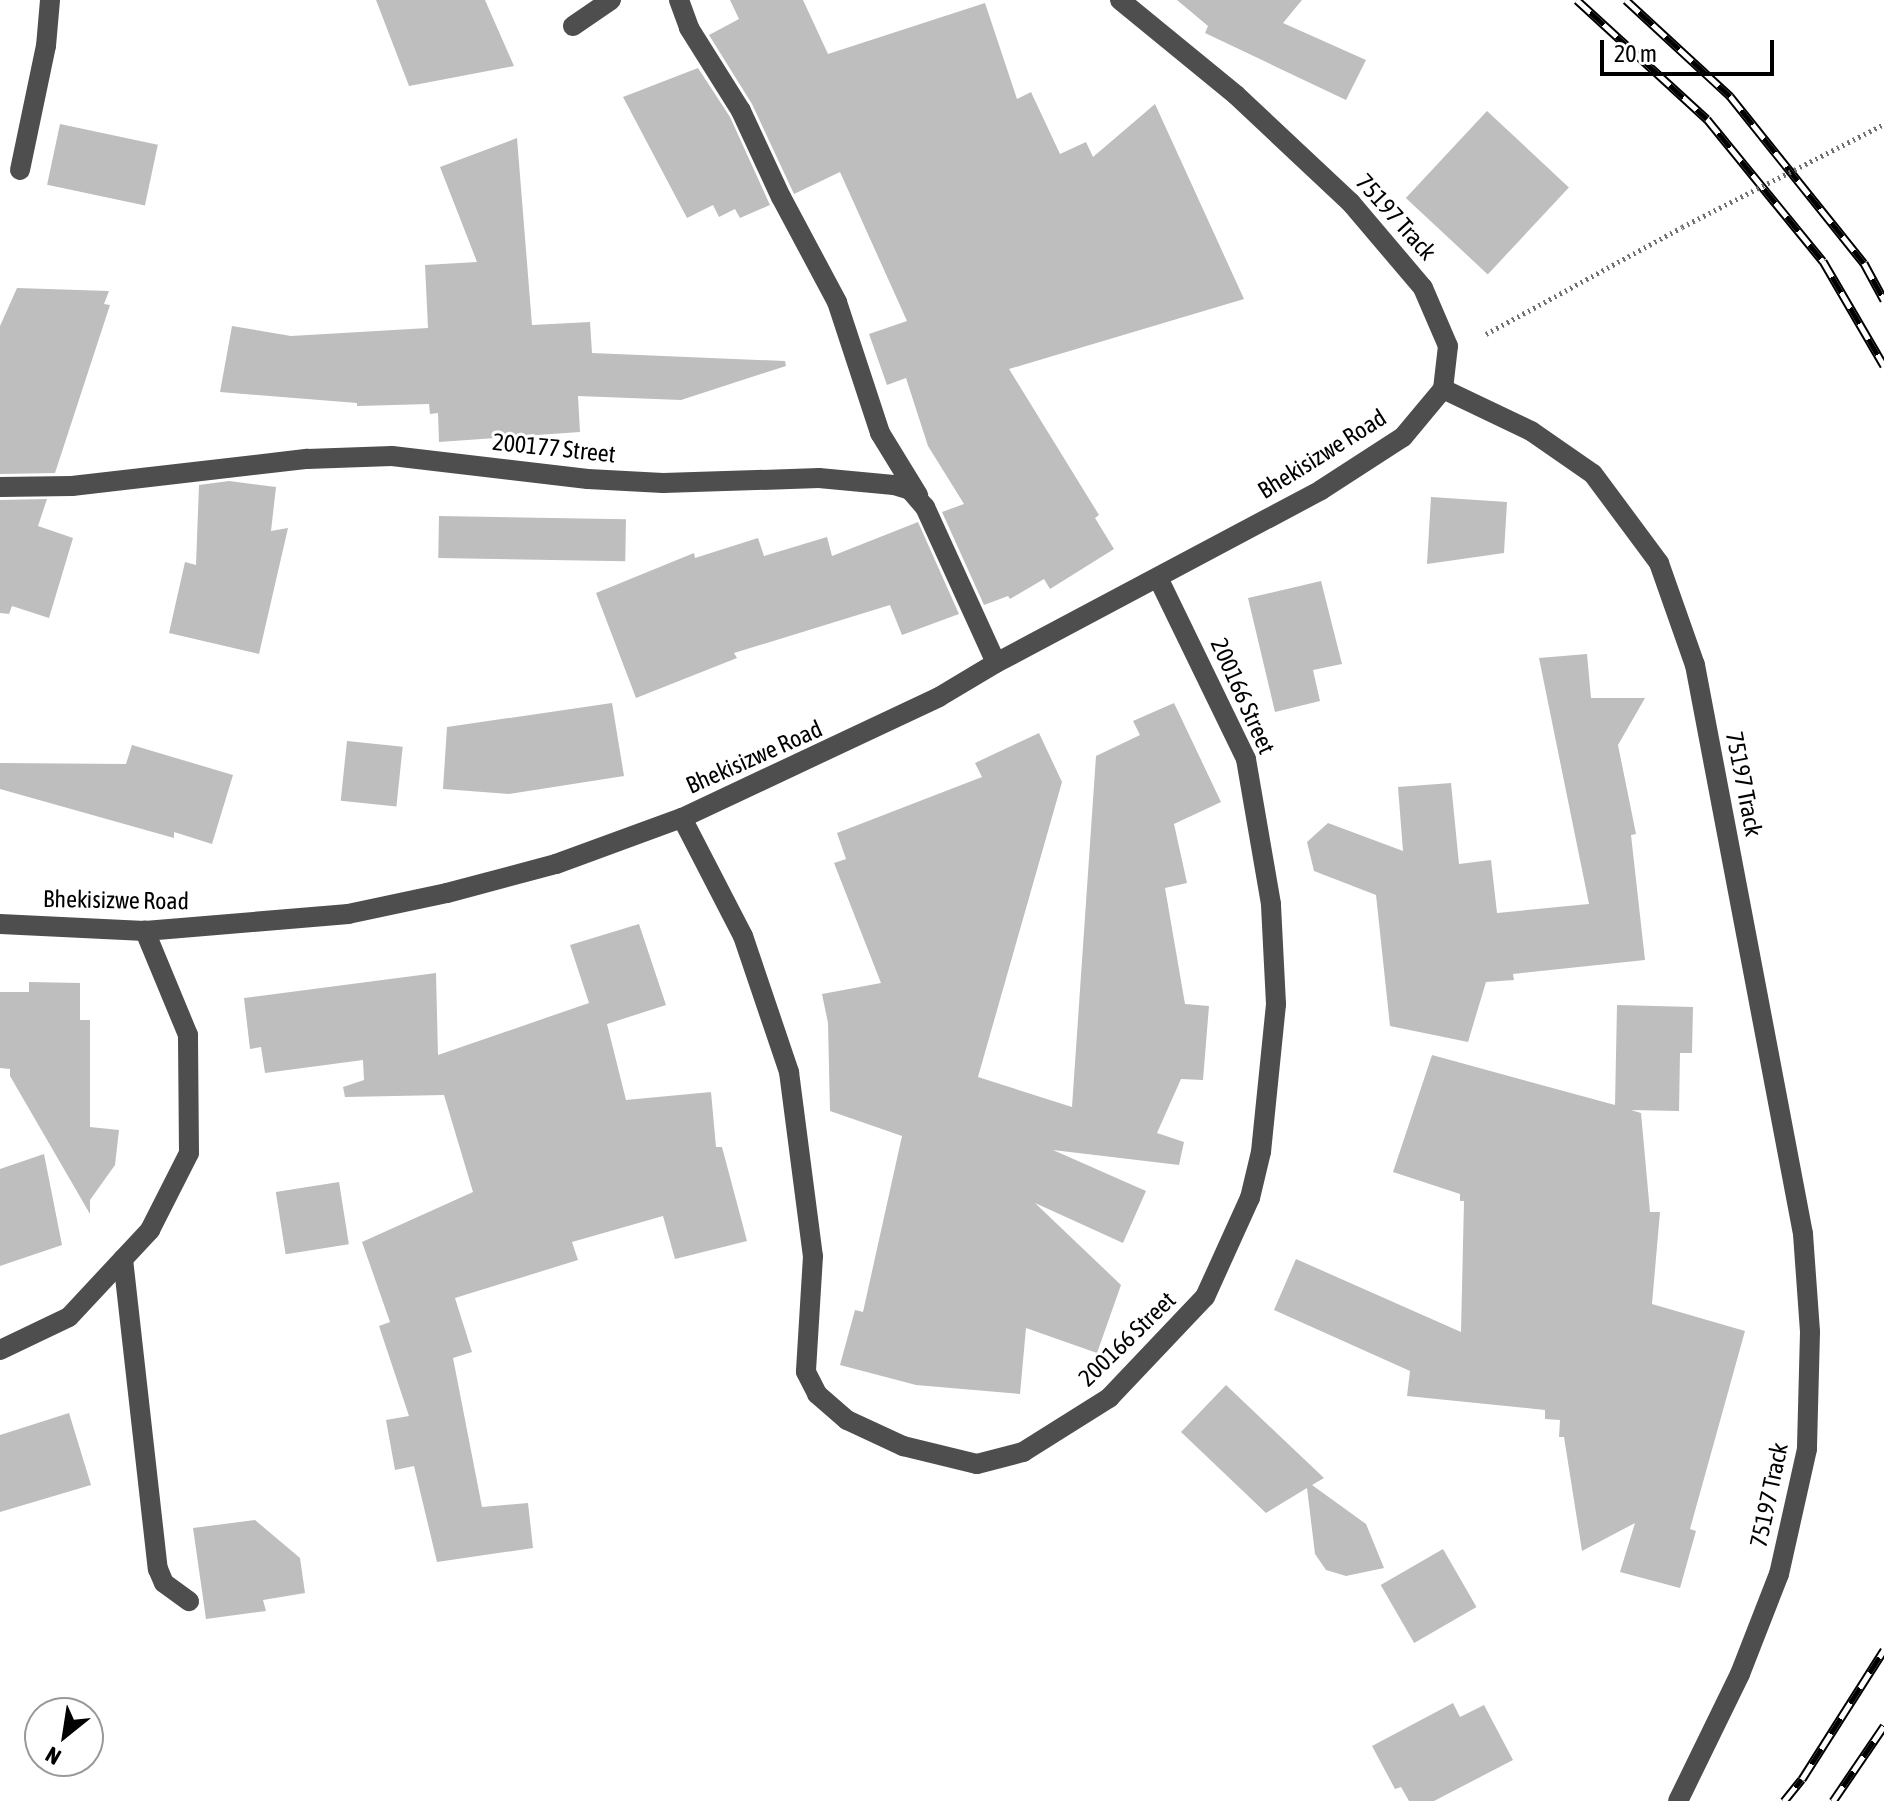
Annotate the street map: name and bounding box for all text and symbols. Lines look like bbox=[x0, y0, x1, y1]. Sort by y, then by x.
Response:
scale bar bbox=[1604, 24, 1778, 74]
text: 20 m bbox=[1614, 40, 1657, 67]
street label: 75197 Track bbox=[1350, 168, 1442, 266]
street label: Bhekisizwe Road bbox=[1252, 403, 1392, 505]
street label: 200177 Street bbox=[491, 427, 617, 469]
street label: 200166 Street bbox=[1205, 634, 1281, 758]
street label: Bhekisizwe Road bbox=[681, 714, 827, 800]
street label: 75197 Track bbox=[1720, 729, 1768, 839]
street label: Bhekisizwe Road bbox=[43, 884, 189, 916]
street label: 200166 Street bbox=[1073, 1286, 1181, 1392]
street label: 75197 Track bbox=[1744, 1440, 1794, 1550]
north arrow bbox=[24, 1697, 104, 1777]
text: N bbox=[41, 1742, 65, 1771]

